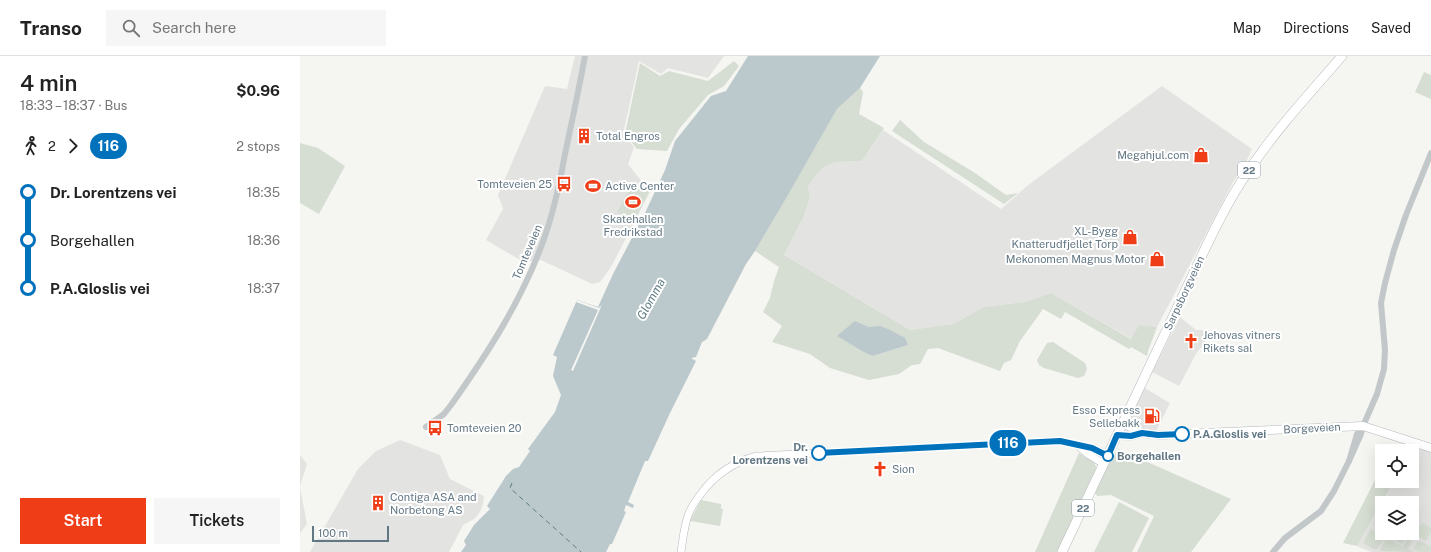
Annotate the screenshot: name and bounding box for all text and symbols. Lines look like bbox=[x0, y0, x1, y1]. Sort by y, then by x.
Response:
search box bbox=[106, 10, 386, 46]
text: Transo bbox=[20, 17, 82, 39]
icon: search bbox=[120, 17, 142, 39]
text: Search here bbox=[152, 19, 236, 36]
text: Map bbox=[1233, 20, 1261, 36]
text: Directions bbox=[1283, 20, 1349, 36]
text: Saved bbox=[1371, 20, 1411, 36]
text: 4 min bbox=[20, 70, 77, 96]
text: $0.96 bbox=[236, 82, 280, 99]
text: 18:33 – 18:37 · Bus bbox=[20, 98, 127, 113]
building icon: Total Engros bbox=[575, 127, 593, 145]
place label: Total Engros bbox=[596, 130, 660, 142]
icon: walk bbox=[20, 135, 42, 157]
icon: forward bbox=[62, 135, 84, 157]
text: 116 bbox=[98, 138, 119, 154]
text: 2 bbox=[48, 139, 56, 154]
text: 2 stops bbox=[236, 139, 280, 154]
shop icon: Megahjul.com bbox=[1192, 146, 1210, 164]
place label: Megahjul.com bbox=[1117, 149, 1189, 161]
road number: 22 bbox=[1238, 162, 1260, 178]
bus stop icon: Tomteveien 25 bbox=[555, 175, 573, 193]
sports icon: Active Center bbox=[584, 177, 602, 195]
place label: Tomteveien 25 bbox=[477, 178, 552, 190]
place label: Active Center bbox=[605, 180, 674, 192]
text: Dr. Lorentzens vei bbox=[50, 184, 177, 201]
text: 18:35 bbox=[247, 185, 280, 200]
sports icon: Skatehallen Fredrikstad bbox=[624, 193, 642, 211]
place label: Skatehallen Fredrikstad bbox=[603, 213, 663, 238]
street label: Tomteveien bbox=[510, 223, 544, 281]
place label: XL-Bygg Knatterudfjellet Torp bbox=[1012, 225, 1118, 250]
shop icon: XL-Bygg Knatterudfjellet Torp bbox=[1121, 228, 1139, 246]
text: Borgehallen bbox=[50, 232, 134, 249]
text: 18:36 bbox=[247, 233, 280, 248]
shop icon: Mekonomen Magnus Motor bbox=[1148, 250, 1166, 268]
place label: Mekonomen Magnus Motor bbox=[1006, 253, 1145, 265]
street label: Sarpsborgveien bbox=[1162, 254, 1206, 332]
water label: Glomma bbox=[634, 276, 668, 322]
text: P.A.Gloslis vei bbox=[50, 280, 150, 297]
text: 18:37 bbox=[248, 281, 280, 296]
place label: Jehovas vitners Rikets sal bbox=[1203, 329, 1281, 354]
church icon: Jehovas vitners Rikets sal bbox=[1182, 332, 1200, 350]
place label: Esso Express Sellebakk bbox=[1072, 404, 1140, 429]
fuel station icon: Esso Express Sellebakk bbox=[1143, 407, 1161, 425]
bus stop icon: Tomteveien 20 bbox=[426, 419, 444, 437]
street label: Borgeveien bbox=[1283, 421, 1341, 435]
place label: Tomteveien 20 bbox=[447, 422, 522, 434]
marker: P.A.Gloslis vei bbox=[1174, 426, 1190, 442]
place label: P.A.Gloslis vei bbox=[1193, 428, 1266, 440]
line badge: 116 bbox=[985, 430, 1031, 456]
text: 116 bbox=[997, 435, 1019, 451]
place label: Dr. Lorentzens vei bbox=[732, 441, 808, 466]
map controls bbox=[1375, 444, 1419, 540]
button: locate bbox=[1375, 444, 1419, 488]
marker: Dr. Lorentzens vei bbox=[811, 445, 827, 461]
marker: Borgehallen bbox=[1102, 450, 1114, 462]
place label: Borgehallen bbox=[1117, 450, 1181, 462]
church icon: Sion bbox=[871, 460, 889, 478]
place label: Sion bbox=[892, 463, 915, 475]
place label: Contiga ASA and Norbetong AS bbox=[390, 491, 477, 516]
building icon: Contiga ASA and Norbetong AS bbox=[369, 494, 387, 512]
button: layers bbox=[1375, 496, 1419, 540]
button: Start bbox=[20, 498, 146, 544]
button: Tickets bbox=[154, 498, 280, 544]
road number: 22 bbox=[1072, 500, 1094, 516]
scale bar bbox=[312, 524, 389, 543]
text: 100 m bbox=[318, 527, 348, 539]

